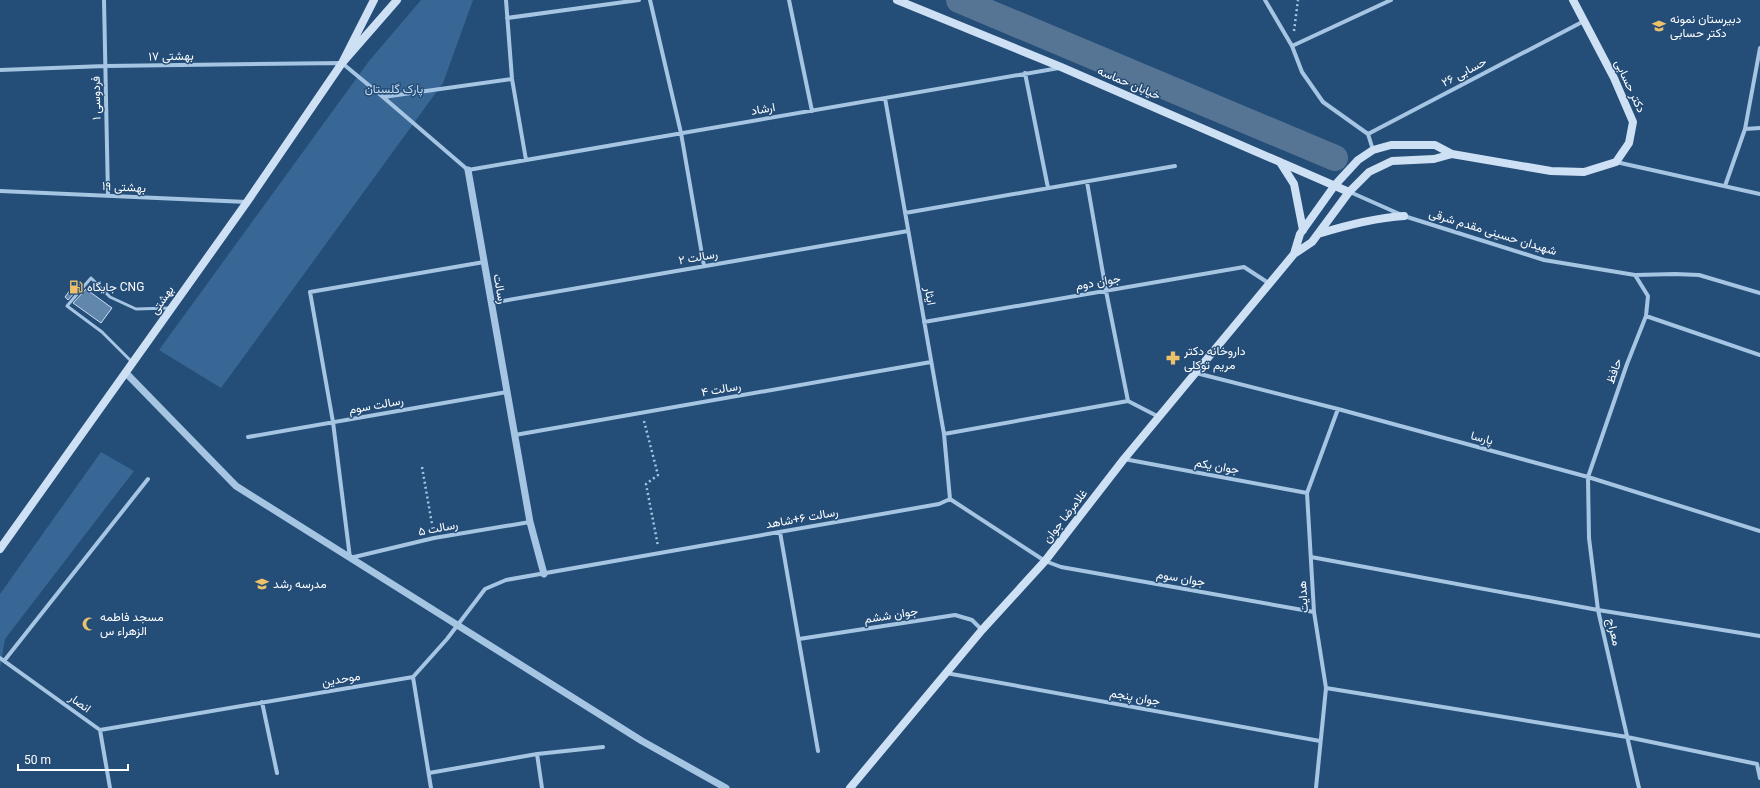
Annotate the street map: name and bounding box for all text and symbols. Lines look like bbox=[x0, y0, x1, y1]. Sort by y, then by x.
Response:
place label: دبیرستان نمونه دکتر حسابی bbox=[1670, 12, 1742, 41]
school or university icon: دبیرستان نمونه دکتر حسابی bbox=[1651, 18, 1667, 34]
street label: بهشتی ۱۷ bbox=[148, 49, 194, 64]
street label: حسابی ۲۶ bbox=[1439, 54, 1489, 91]
street label: دکتر حسابی bbox=[1611, 57, 1648, 115]
street label: خیابان حماسه bbox=[1095, 63, 1163, 103]
street label: فردوسی ۱ bbox=[89, 76, 104, 120]
park label: پارک گلستان bbox=[365, 82, 424, 97]
street label: ارشاد bbox=[750, 100, 776, 119]
street label: بهشتی ۱۹ bbox=[102, 179, 146, 196]
street label: شهیدان حسینی مقدم شرقی bbox=[1427, 206, 1559, 259]
street label: رسالت ۲ bbox=[677, 247, 719, 268]
street label: جوان دوم bbox=[1074, 271, 1122, 294]
street label: رسالت bbox=[489, 273, 510, 305]
fuel station icon: جایگاه CNG bbox=[68, 279, 84, 295]
place label: جایگاه CNG bbox=[87, 280, 144, 294]
street label: بهشتی bbox=[147, 283, 178, 318]
street label: ایثار bbox=[920, 285, 938, 306]
place label: داروخانه دکتر مریم توکلی bbox=[1183, 344, 1246, 373]
pharmacy icon: داروخانه دکتر مریم توکلی bbox=[1165, 350, 1181, 366]
street label: حافظ bbox=[1603, 357, 1625, 385]
street label: رسالت ۴ bbox=[700, 379, 742, 400]
street label: رسالت سوم bbox=[348, 393, 405, 418]
street label: پارسا bbox=[1469, 428, 1495, 449]
street label: جوان یکم bbox=[1194, 455, 1240, 478]
street label: غلامرضا جوان bbox=[1040, 486, 1091, 546]
street label: رسالت ۶+شاهد bbox=[765, 505, 840, 532]
street label: رسالت ۵ bbox=[417, 517, 459, 540]
street label: جوان سوم bbox=[1155, 567, 1206, 590]
school or university icon: مدرسه رشد bbox=[254, 576, 270, 592]
place label: مدرسه رشد bbox=[273, 577, 327, 592]
street label: هدایت bbox=[1295, 580, 1311, 614]
street label: جوان ششم bbox=[863, 604, 919, 627]
place label: مسجد فاطمه الزهراء س bbox=[100, 610, 164, 639]
mosque icon: مسجد فاطمه الزهراء س bbox=[81, 616, 97, 632]
street label: معراج bbox=[1602, 617, 1624, 648]
street label: موحدین bbox=[321, 669, 362, 690]
street label: جوان پنجم bbox=[1109, 686, 1161, 709]
street label: انصار bbox=[65, 690, 94, 716]
scale bar bbox=[18, 746, 128, 772]
text: 50 m bbox=[24, 753, 51, 767]

